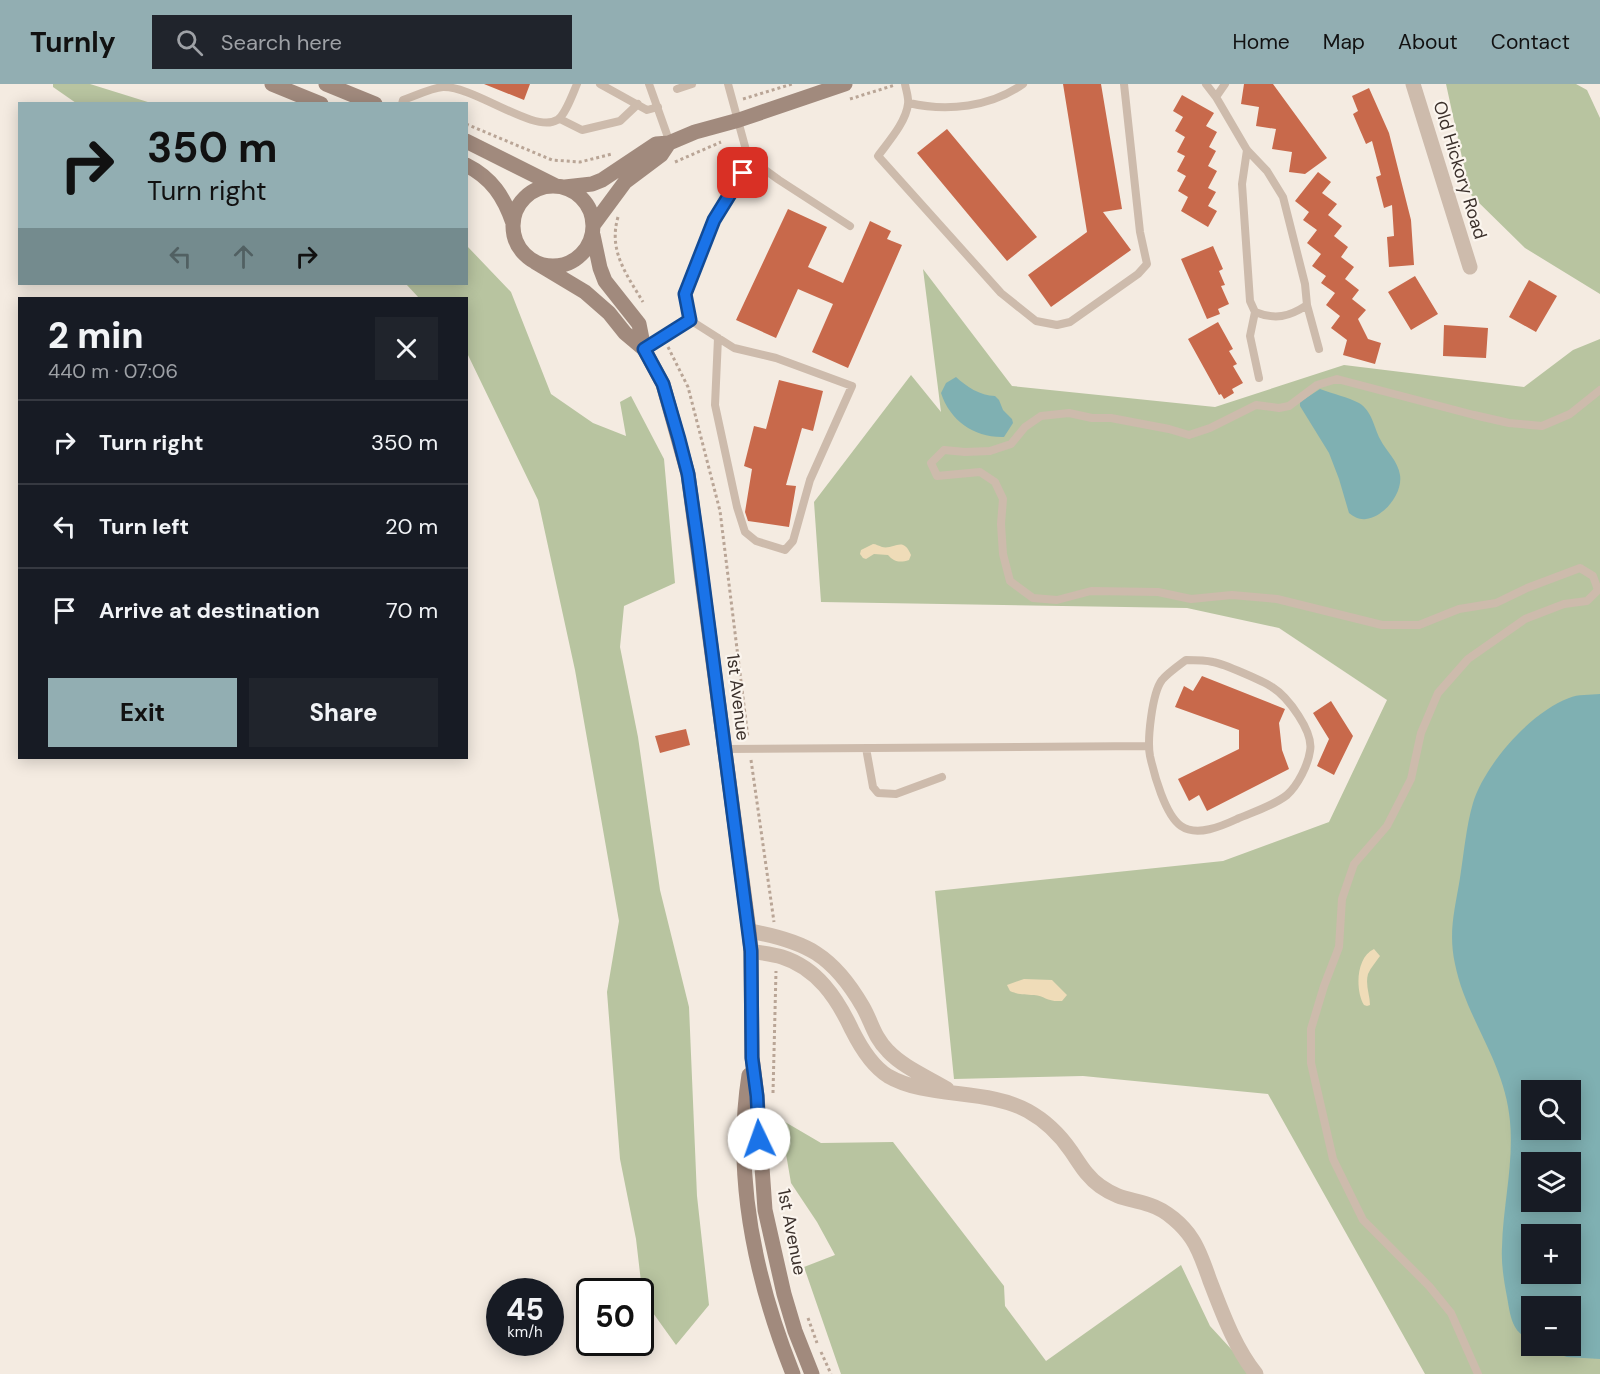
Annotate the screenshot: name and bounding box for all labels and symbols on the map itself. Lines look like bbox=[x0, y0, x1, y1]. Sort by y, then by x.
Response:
street label: Old Hickory Road bbox=[1428, 98, 1492, 242]
pin bbox=[717, 147, 768, 198]
street label: 1st Avenue bbox=[721, 652, 755, 742]
position arrow bbox=[727, 1107, 791, 1171]
street label: 1st Avenue bbox=[772, 1187, 812, 1277]
speed limit sign: 50 bbox=[576, 1278, 654, 1356]

